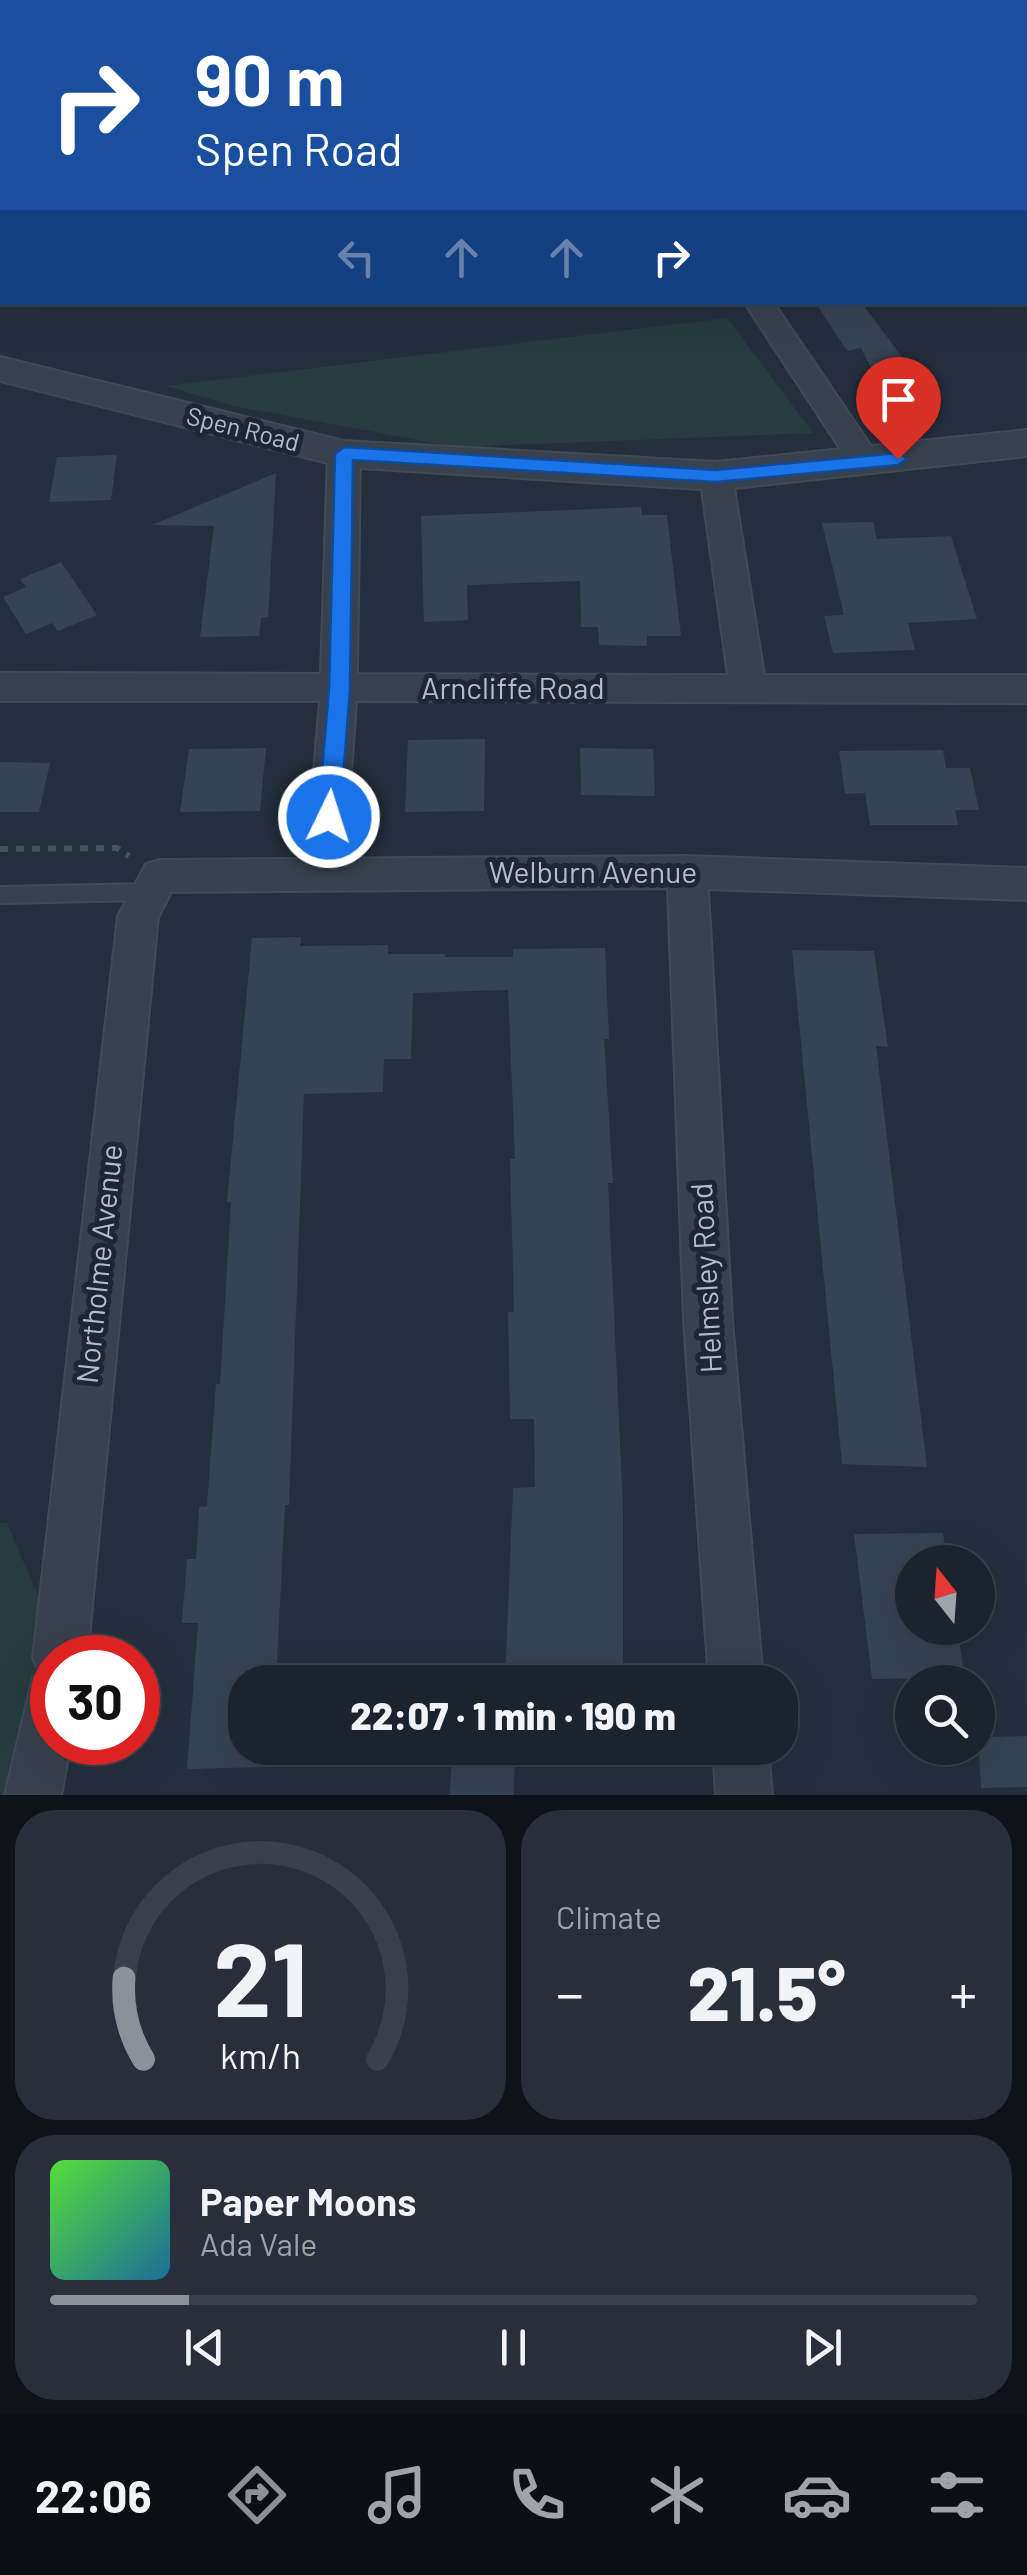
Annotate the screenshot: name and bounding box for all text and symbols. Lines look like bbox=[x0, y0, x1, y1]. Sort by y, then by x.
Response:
text: 90 m bbox=[195, 36, 345, 120]
icon: right bbox=[30, 40, 160, 170]
text: Spen Road bbox=[195, 121, 403, 175]
icon: left bbox=[329, 230, 384, 285]
icon: ahead bbox=[434, 230, 489, 285]
icon: ahead bbox=[539, 230, 594, 285]
icon: right bbox=[644, 230, 699, 285]
pin bbox=[856, 357, 941, 460]
icon: arrive bbox=[871, 372, 926, 427]
street label: Spen Road bbox=[184, 400, 303, 457]
street label: Arncliffe Road bbox=[421, 669, 605, 705]
position arrow bbox=[277, 765, 381, 869]
street label: Welburn Avenue bbox=[489, 853, 697, 889]
street label: Northolme Avenue bbox=[68, 1143, 128, 1385]
street label: Helmsley Road bbox=[682, 1182, 728, 1374]
north arrow bbox=[895, 1545, 995, 1645]
map controls bbox=[895, 1545, 995, 1765]
speed limit sign: 30 bbox=[30, 1635, 160, 1765]
button: search bbox=[895, 1665, 995, 1765]
text: 22:07 · 1 min · 190 m bbox=[350, 1692, 676, 1738]
text: Climate bbox=[556, 1897, 662, 1935]
text: 21 bbox=[213, 1913, 308, 2038]
text: 21.5° bbox=[687, 1946, 846, 2036]
text: − bbox=[556, 1959, 584, 2025]
text: + bbox=[949, 1959, 977, 2025]
text: km/h bbox=[220, 2033, 301, 2076]
text: Paper Moons bbox=[200, 2178, 416, 2224]
text: Ada Vale bbox=[200, 2224, 317, 2262]
icon: previous bbox=[177, 2320, 232, 2375]
icon: pause bbox=[486, 2320, 541, 2375]
icon: next bbox=[795, 2320, 850, 2375]
icon: directions bbox=[222, 2460, 292, 2530]
icon: music bbox=[362, 2460, 432, 2530]
icon: phone bbox=[502, 2460, 572, 2530]
icon: climate bbox=[642, 2460, 712, 2530]
icon: car bbox=[782, 2460, 852, 2530]
icon: filters bbox=[922, 2460, 992, 2530]
text: 22:06 bbox=[35, 2468, 152, 2522]

